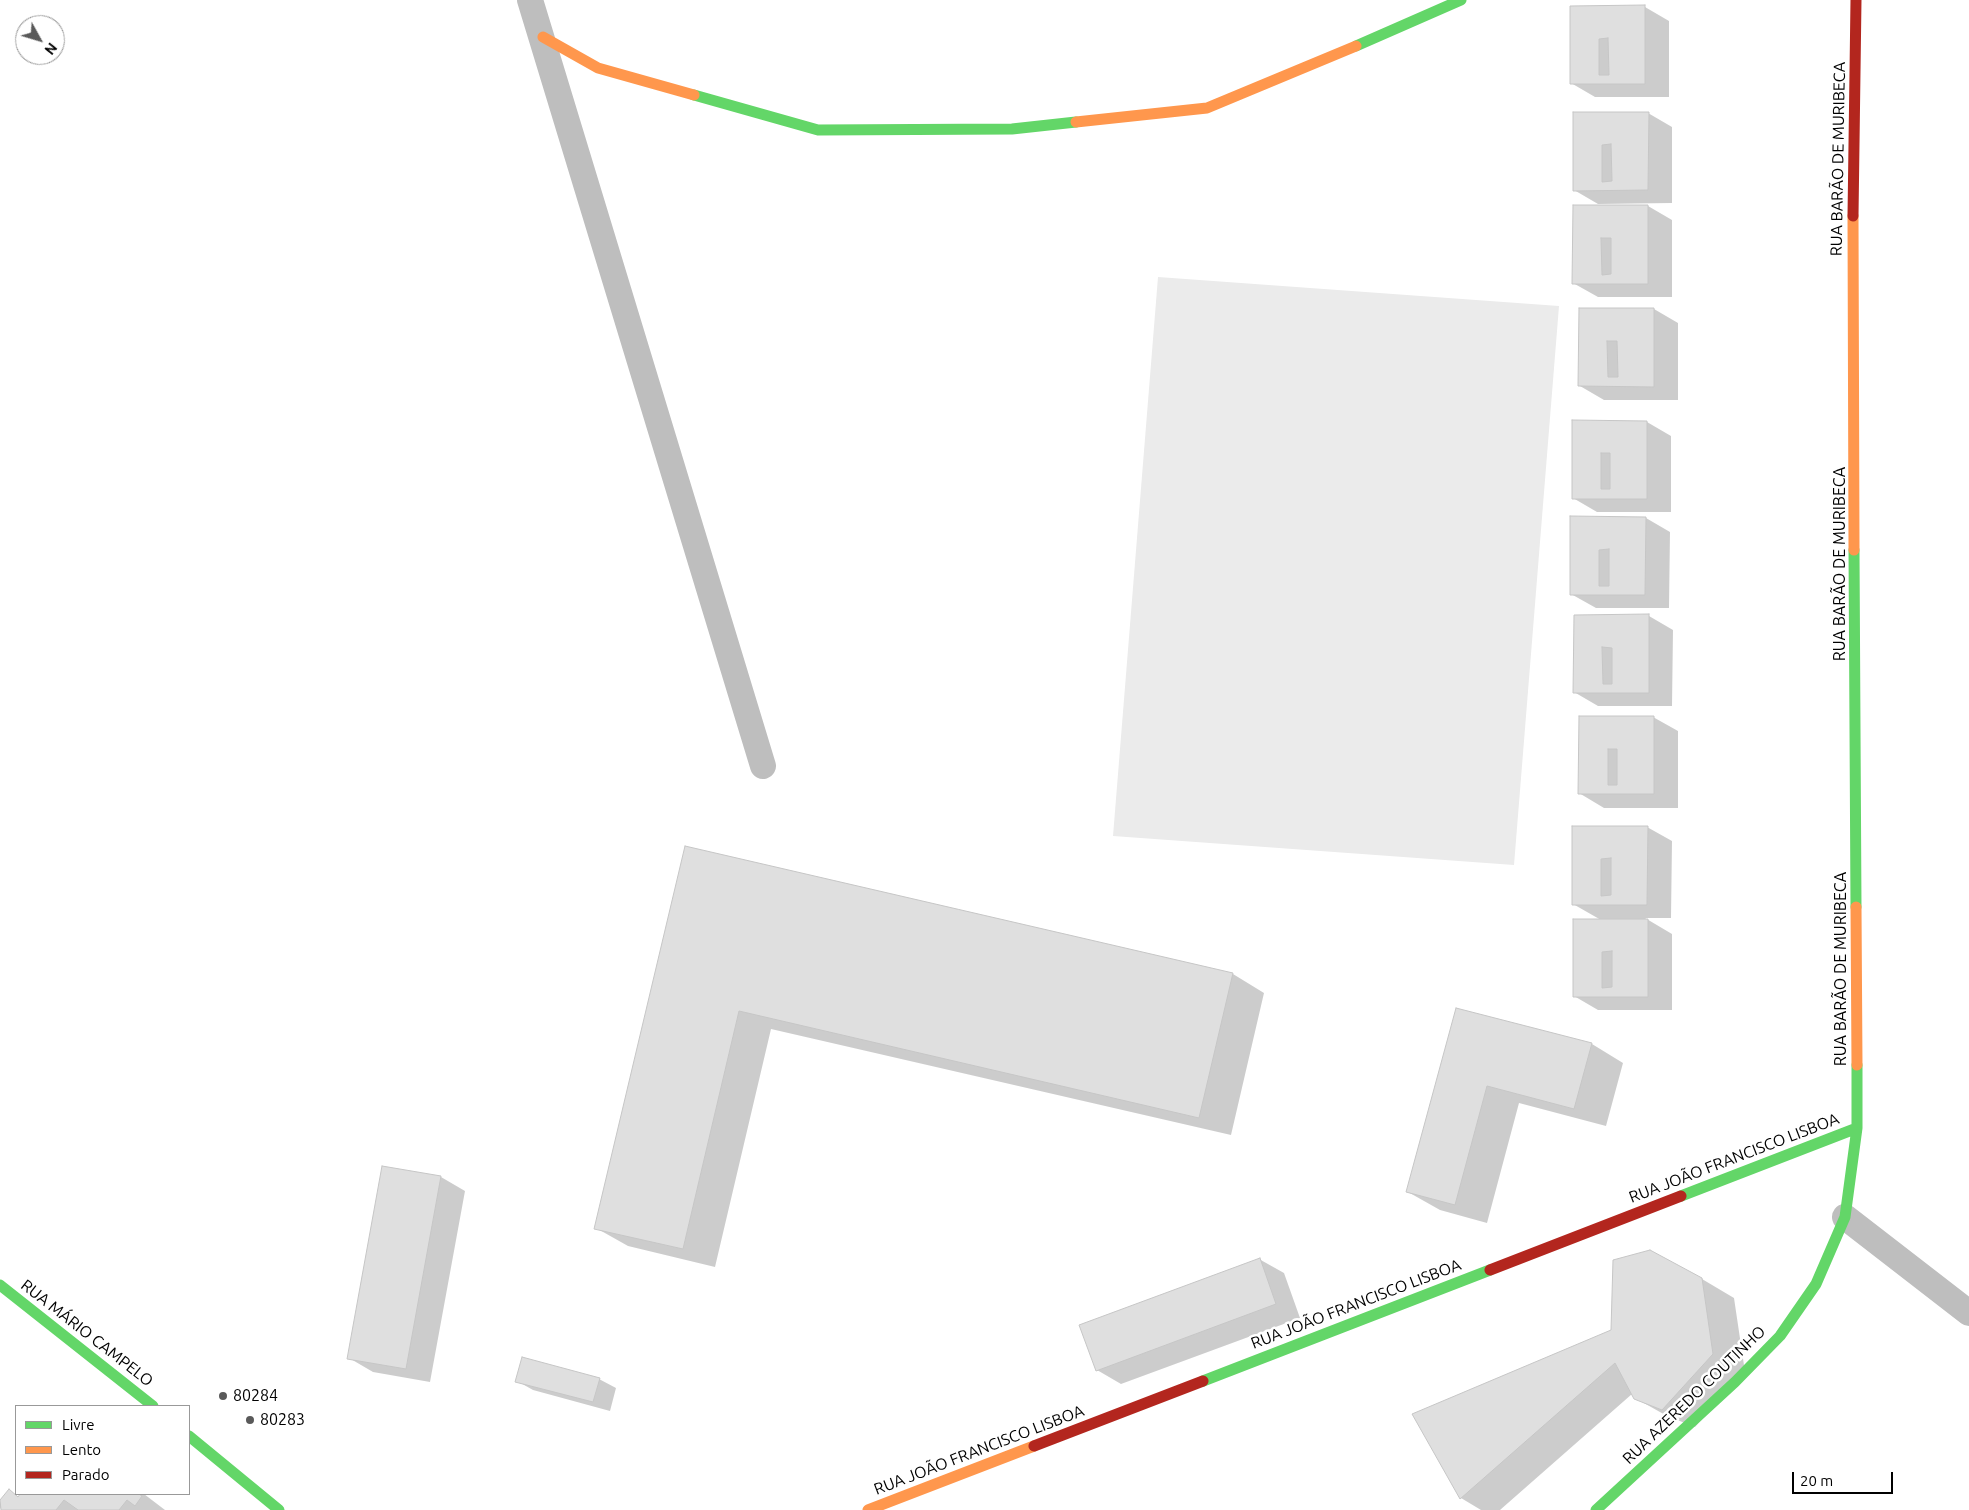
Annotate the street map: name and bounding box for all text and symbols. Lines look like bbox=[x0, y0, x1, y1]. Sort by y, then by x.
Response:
north arrow bbox=[15, 15, 65, 65]
text: N bbox=[41, 40, 60, 58]
street label: RUA BARÃO DE MURIBECA bbox=[1827, 62, 1849, 256]
street label: RUA BARÃO DE MURIBECA bbox=[1830, 467, 1850, 661]
street label: RUA BARÃO DE MURIBECA bbox=[1831, 872, 1851, 1066]
street label: RUA JOÃO FRANCISCO LISBOA bbox=[1626, 1109, 1842, 1207]
street label: RUA JOÃO FRANCISCO LISBOA bbox=[1248, 1255, 1464, 1353]
street label: RUA MÁRIO CAMPELO bbox=[17, 1275, 157, 1391]
street label: RUA AZEREDO COUTINHO bbox=[1619, 1322, 1769, 1468]
place label: 80284 bbox=[233, 1386, 278, 1406]
marker: 80284 bbox=[217, 1390, 229, 1402]
street label: RUA JOÃO FRANCISCO LISBOA bbox=[871, 1401, 1087, 1499]
legend bbox=[15, 1405, 190, 1495]
place label: 80283 bbox=[260, 1410, 305, 1430]
marker: 80283 bbox=[244, 1414, 256, 1426]
text: Livre bbox=[62, 1416, 95, 1433]
text: Lento bbox=[62, 1441, 101, 1458]
scale bar bbox=[1794, 1462, 1895, 1494]
text: Parado bbox=[62, 1466, 109, 1483]
text: 20 m bbox=[1800, 1472, 1833, 1489]

